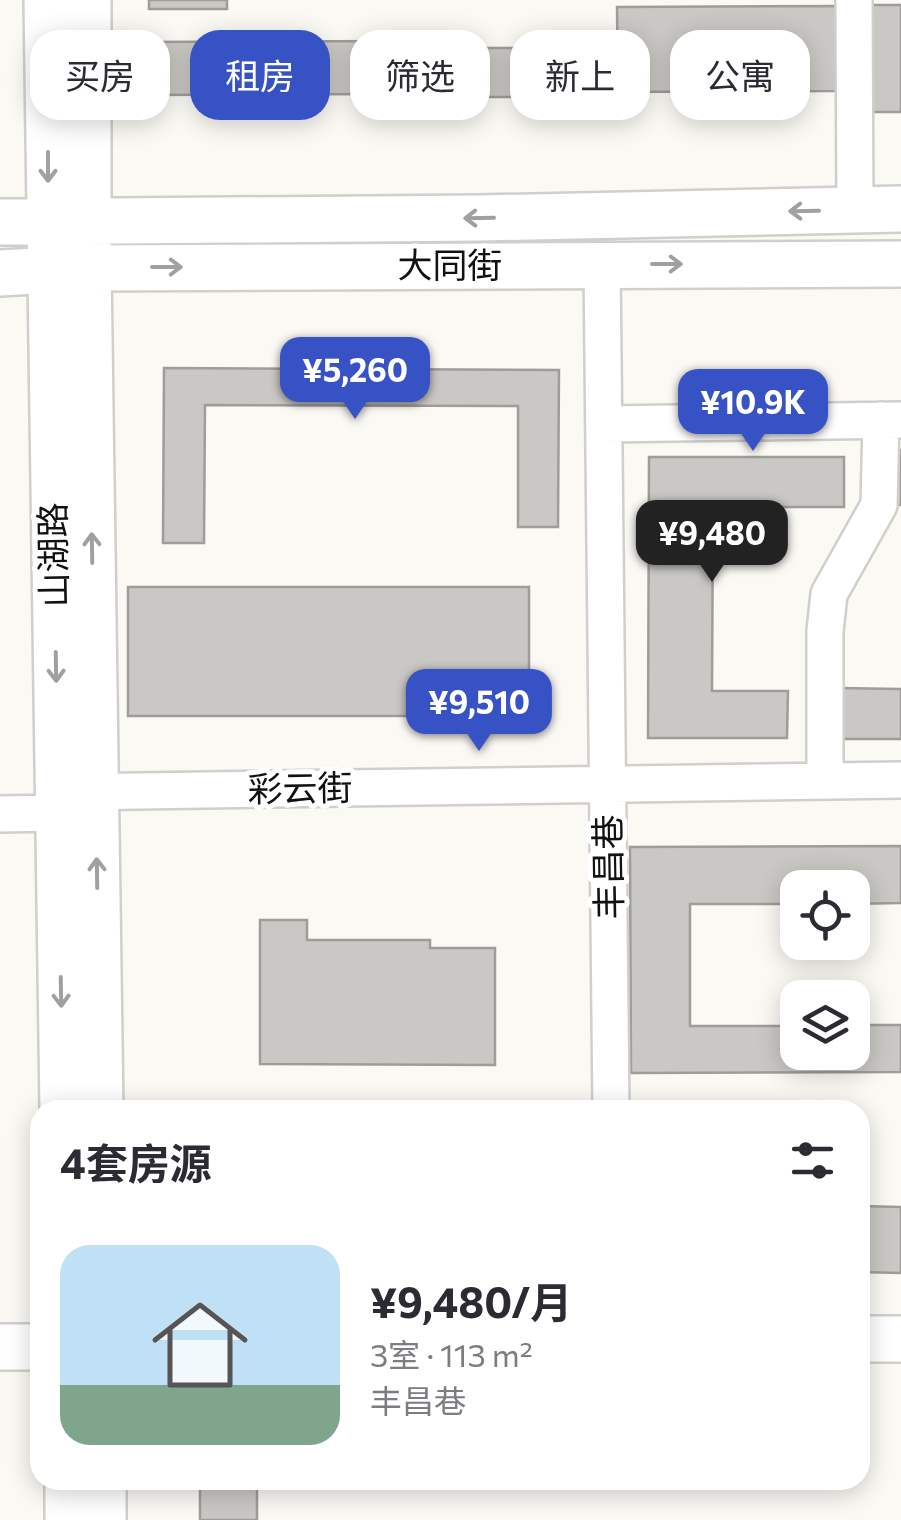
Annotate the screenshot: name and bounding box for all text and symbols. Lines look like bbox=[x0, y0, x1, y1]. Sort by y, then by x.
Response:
chip: 买房 bbox=[30, 30, 170, 120]
chip: 租房 bbox=[190, 30, 330, 120]
chip: 筛选 bbox=[350, 30, 490, 120]
chip: 新上 bbox=[510, 30, 650, 120]
chip: 公寓 bbox=[670, 30, 810, 120]
one-way arrow bbox=[38, 150, 58, 183]
one-way arrow bbox=[788, 202, 820, 221]
one-way arrow bbox=[463, 208, 496, 228]
street label: 大同街 bbox=[397, 242, 503, 285]
one-way arrow bbox=[650, 254, 683, 274]
one-way arrow bbox=[151, 258, 183, 277]
pin: ¥5,260 bbox=[274, 337, 436, 422]
text: ¥5,260 bbox=[302, 349, 408, 389]
pin: ¥10.9K bbox=[672, 369, 834, 454]
text: ¥10.9K bbox=[700, 381, 806, 421]
pin: ¥9,480 bbox=[631, 500, 793, 585]
street label: 山湖路 bbox=[29, 502, 74, 608]
text: ¥9,480 bbox=[658, 512, 766, 552]
one-way arrow bbox=[83, 532, 102, 564]
one-way arrow bbox=[47, 651, 66, 683]
pin: ¥9,510 bbox=[398, 669, 560, 754]
text: ¥9,510 bbox=[428, 681, 530, 721]
street label: 彩云街 bbox=[247, 764, 353, 809]
street label: 丰昌巷 bbox=[584, 814, 629, 920]
one-way arrow bbox=[88, 857, 106, 890]
map controls bbox=[780, 870, 870, 1070]
button: locate bbox=[780, 870, 870, 960]
one-way arrow bbox=[52, 976, 71, 1008]
button: layers bbox=[780, 980, 870, 1070]
icon: filters bbox=[785, 1133, 840, 1188]
text: 4套房源 bbox=[60, 1136, 212, 1188]
text: ¥9,480/月 bbox=[370, 1275, 572, 1327]
icon: home bbox=[140, 1285, 260, 1405]
text: 3室 · 113 m² bbox=[370, 1334, 533, 1374]
text: 丰昌巷 bbox=[370, 1380, 466, 1420]

